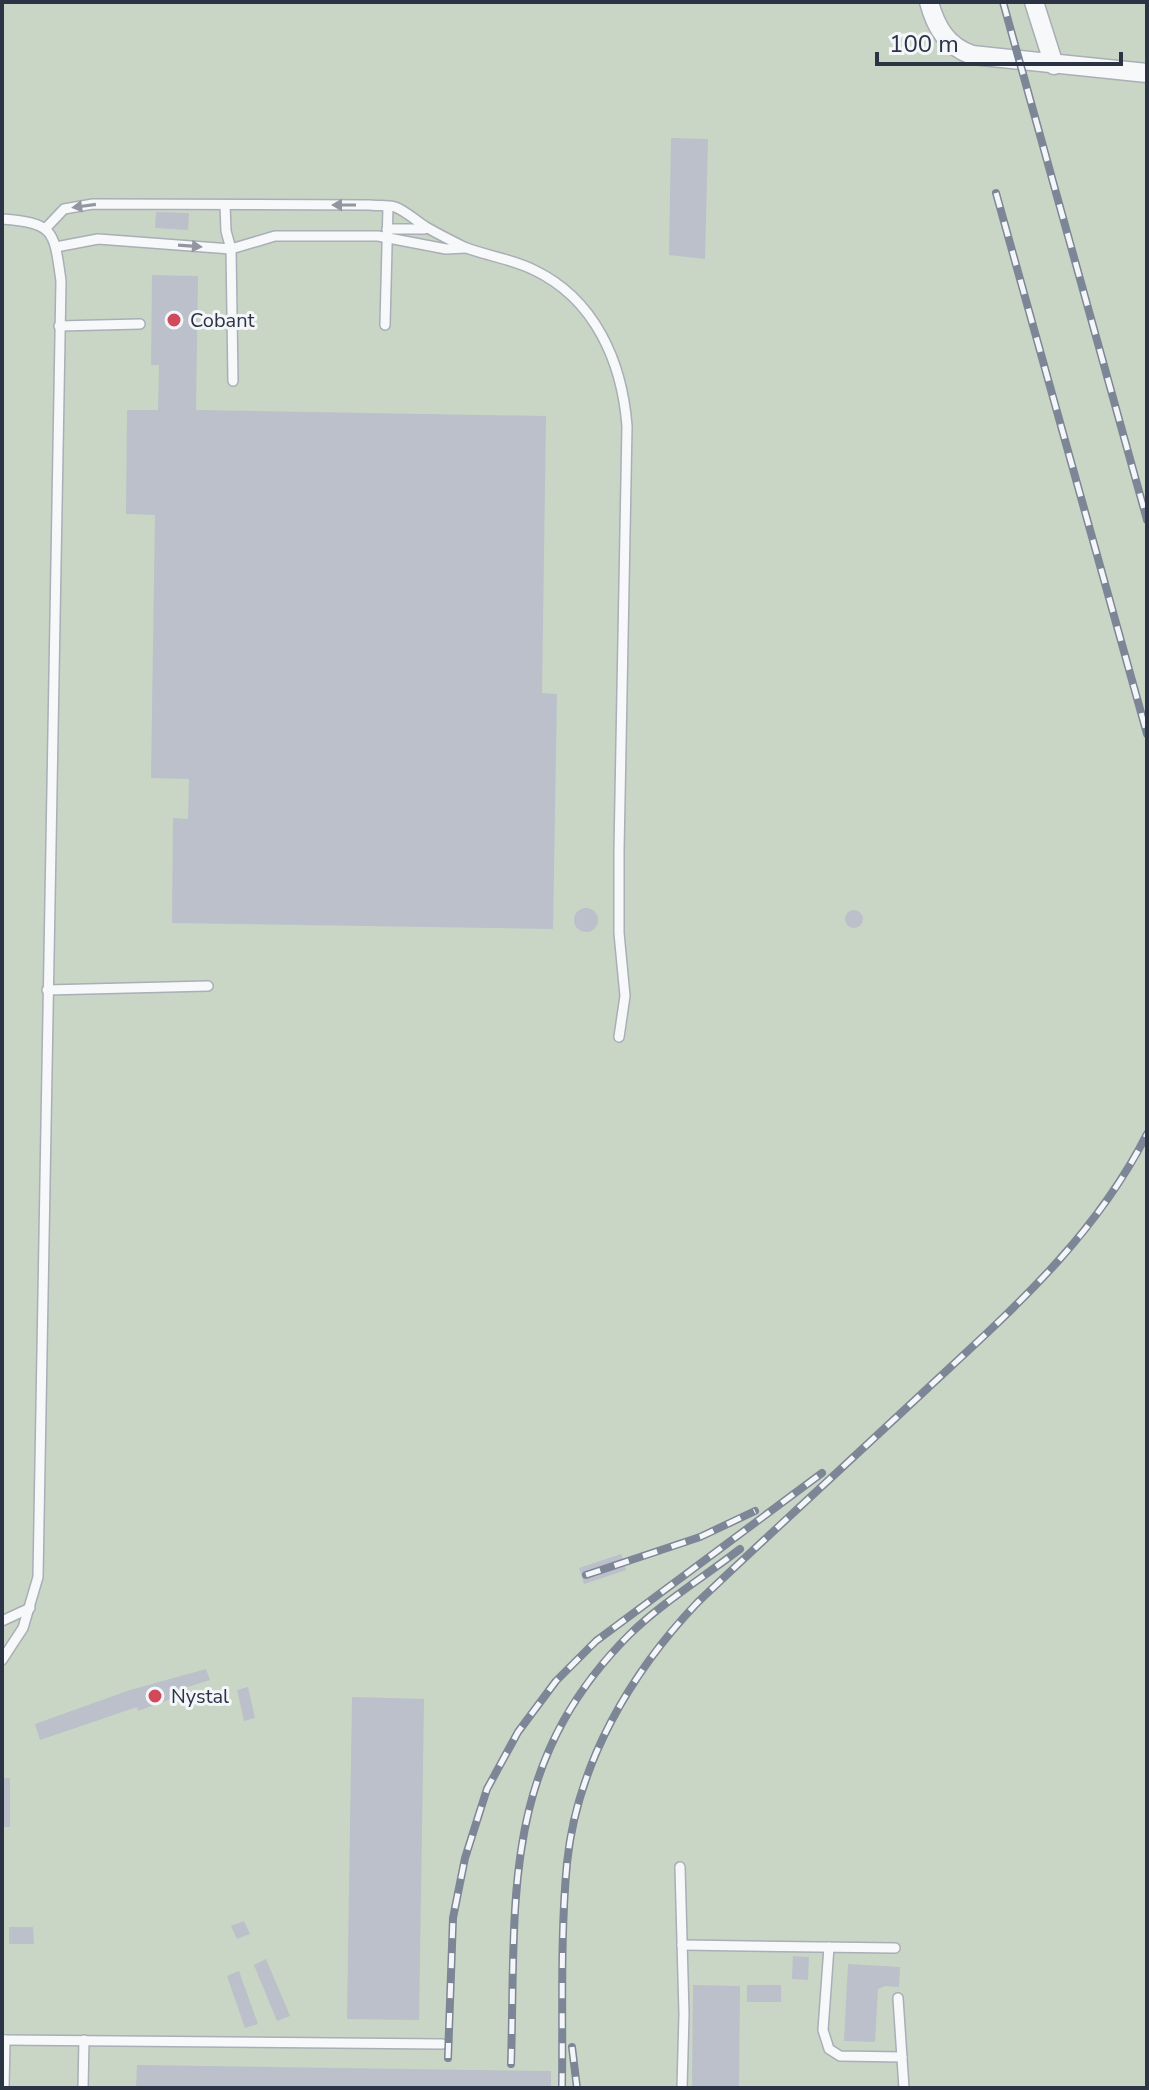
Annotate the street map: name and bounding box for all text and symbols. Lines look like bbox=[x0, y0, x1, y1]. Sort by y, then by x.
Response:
scale bar bbox=[877, 16, 1121, 66]
text: 100 m bbox=[889, 28, 959, 60]
one-way arrow bbox=[331, 199, 356, 211]
one-way arrow bbox=[71, 200, 96, 213]
one-way arrow bbox=[177, 240, 202, 253]
place label: Cobant bbox=[190, 307, 255, 334]
marker: Cobant bbox=[165, 311, 183, 329]
place label: Nystal bbox=[171, 1683, 229, 1710]
marker: Nystal bbox=[146, 1687, 164, 1705]

